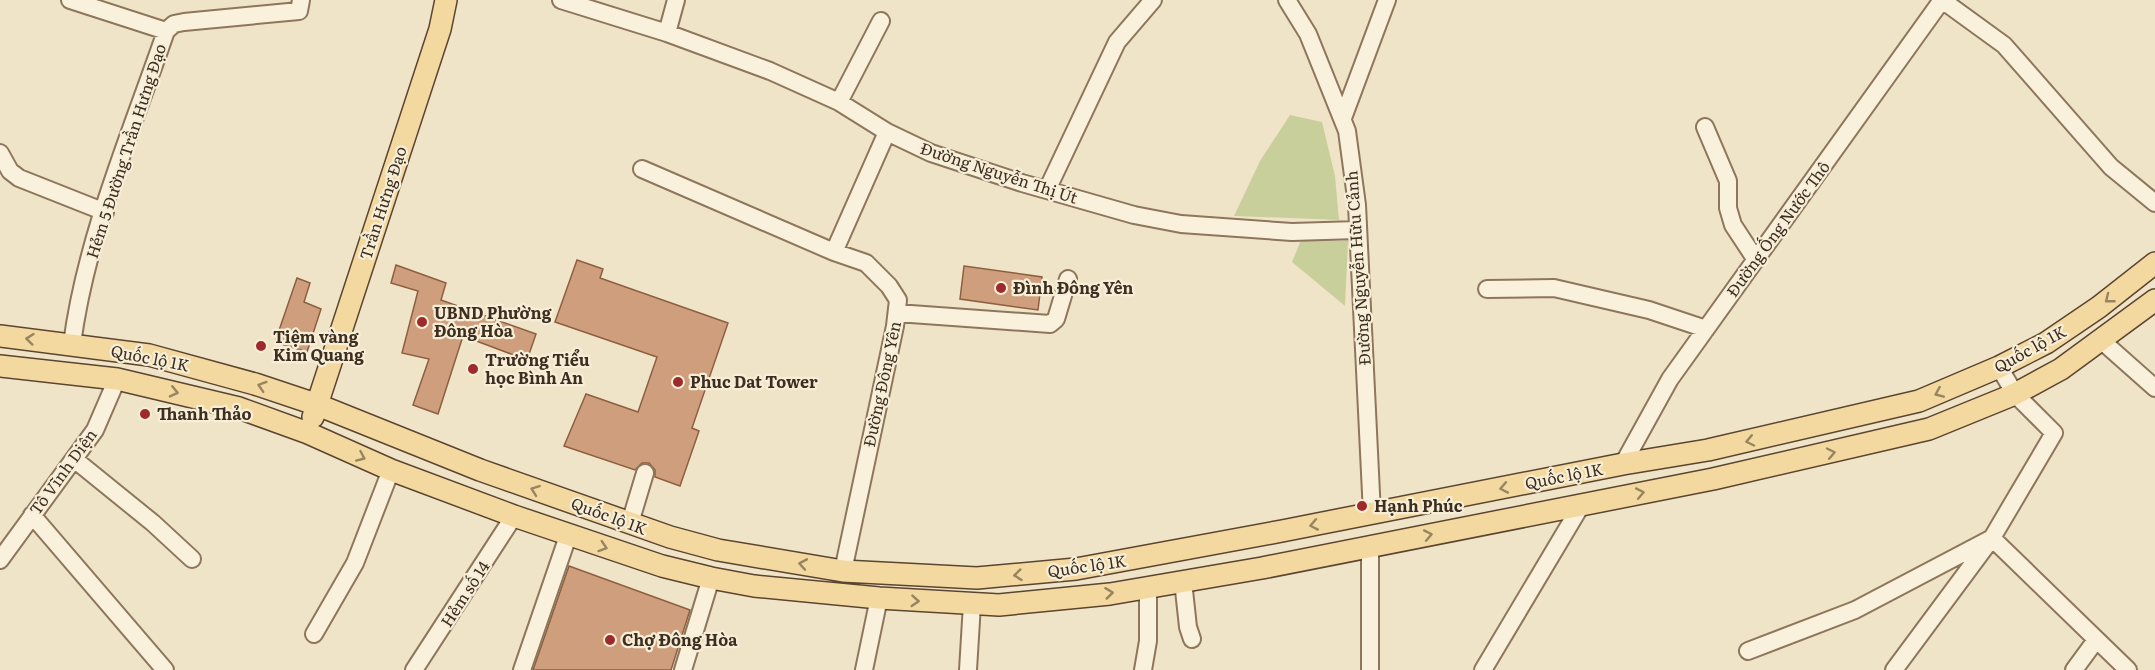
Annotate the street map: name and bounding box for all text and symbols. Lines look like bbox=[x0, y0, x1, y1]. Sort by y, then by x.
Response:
street label: Hẻm 5 Đường Trần Hưng Đạo bbox=[79, 40, 171, 261]
street label: Đường Nguyễn Thị Út bbox=[918, 135, 1082, 209]
street label: Trần Hưng Đạo bbox=[352, 143, 412, 263]
street label: Đường Ống Nước Thô bbox=[1720, 155, 1835, 301]
street label: Đường Nguyễn Hữu Cảnh bbox=[1338, 169, 1376, 366]
place label: Đình Đông Yên bbox=[1013, 275, 1133, 299]
marker: Đình Đông Yên bbox=[994, 281, 1008, 295]
one-way arrow bbox=[2105, 292, 2116, 303]
place label: UBND Phường Đông Hòa bbox=[434, 300, 552, 342]
marker: UBND Phường Đông Hòa bbox=[415, 315, 429, 329]
street label: Đường Đông Yên bbox=[856, 318, 906, 449]
street label: Quốc lộ 1K bbox=[1989, 318, 2070, 378]
place label: Tiệm vàng Kim Quang bbox=[273, 324, 364, 366]
one-way arrow bbox=[26, 333, 35, 346]
street label: Quốc lộ 1K bbox=[109, 338, 191, 376]
marker: Tiệm vàng Kim Quang bbox=[254, 339, 268, 353]
place label: Trường Tiểu học Bình An bbox=[485, 347, 590, 389]
marker: Trường Tiểu học Bình An bbox=[466, 362, 480, 376]
place label: Phuc Dat Tower bbox=[690, 369, 818, 393]
marker: Phuc Dat Tower bbox=[671, 375, 685, 389]
one-way arrow bbox=[257, 381, 268, 394]
one-way arrow bbox=[169, 384, 179, 397]
one-way arrow bbox=[1934, 386, 1945, 398]
place label: Thanh Thảo bbox=[157, 401, 251, 425]
marker: Thanh Thảo bbox=[138, 407, 152, 421]
street label: Tô Vĩnh Diện bbox=[23, 423, 102, 520]
one-way arrow bbox=[1745, 434, 1755, 447]
one-way arrow bbox=[1826, 447, 1836, 460]
one-way arrow bbox=[355, 449, 366, 461]
street label: Quốc lộ 1K bbox=[1523, 456, 1605, 494]
one-way arrow bbox=[1500, 481, 1510, 494]
one-way arrow bbox=[530, 484, 541, 497]
one-way arrow bbox=[1635, 487, 1645, 500]
street label: Quốc lộ 1K bbox=[568, 490, 651, 540]
place label: Hạnh Phúc bbox=[1374, 493, 1463, 517]
marker: Hạnh Phúc bbox=[1355, 499, 1369, 513]
one-way arrow bbox=[1309, 518, 1319, 531]
one-way arrow bbox=[1422, 529, 1432, 542]
one-way arrow bbox=[597, 539, 608, 552]
street label: Quốc lộ 1K bbox=[1046, 548, 1128, 582]
street label: Hẻm số 14 bbox=[434, 555, 495, 631]
one-way arrow bbox=[799, 559, 808, 571]
one-way arrow bbox=[1014, 568, 1023, 581]
one-way arrow bbox=[1104, 588, 1114, 600]
one-way arrow bbox=[910, 594, 919, 607]
place label: Chợ Đông Hòa bbox=[622, 627, 738, 651]
marker: Chợ Đông Hòa bbox=[603, 633, 617, 647]

